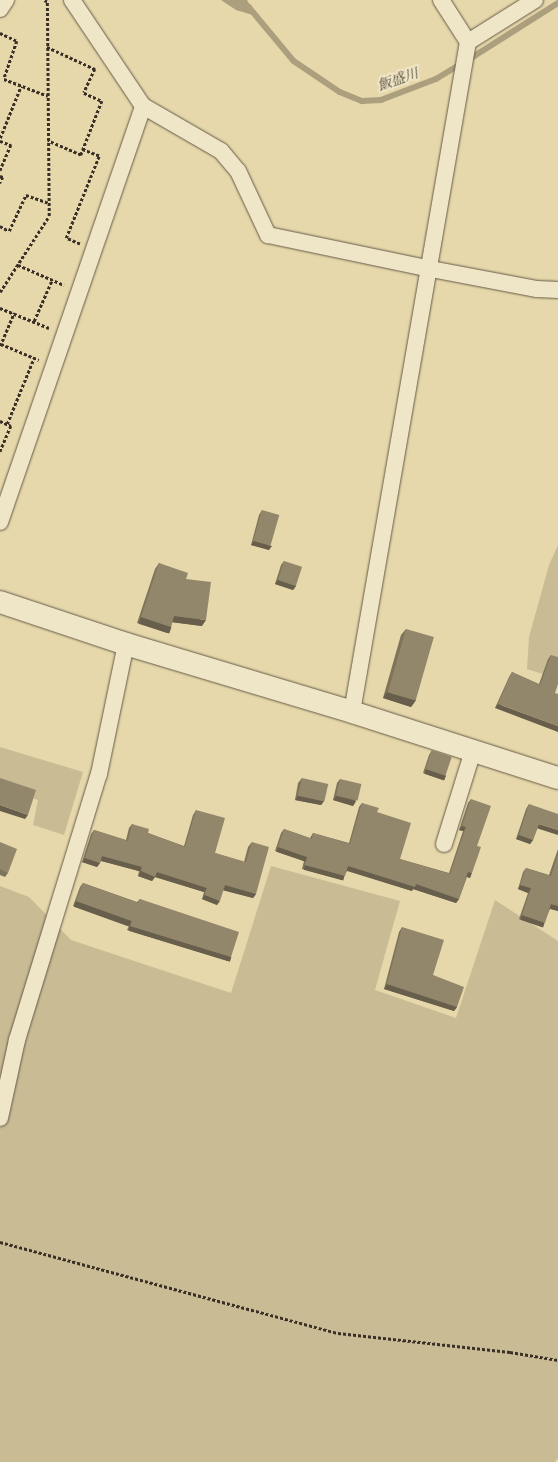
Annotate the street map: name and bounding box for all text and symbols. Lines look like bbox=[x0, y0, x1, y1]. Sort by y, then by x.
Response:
water label: 飯盛川 bbox=[375, 65, 421, 95]

